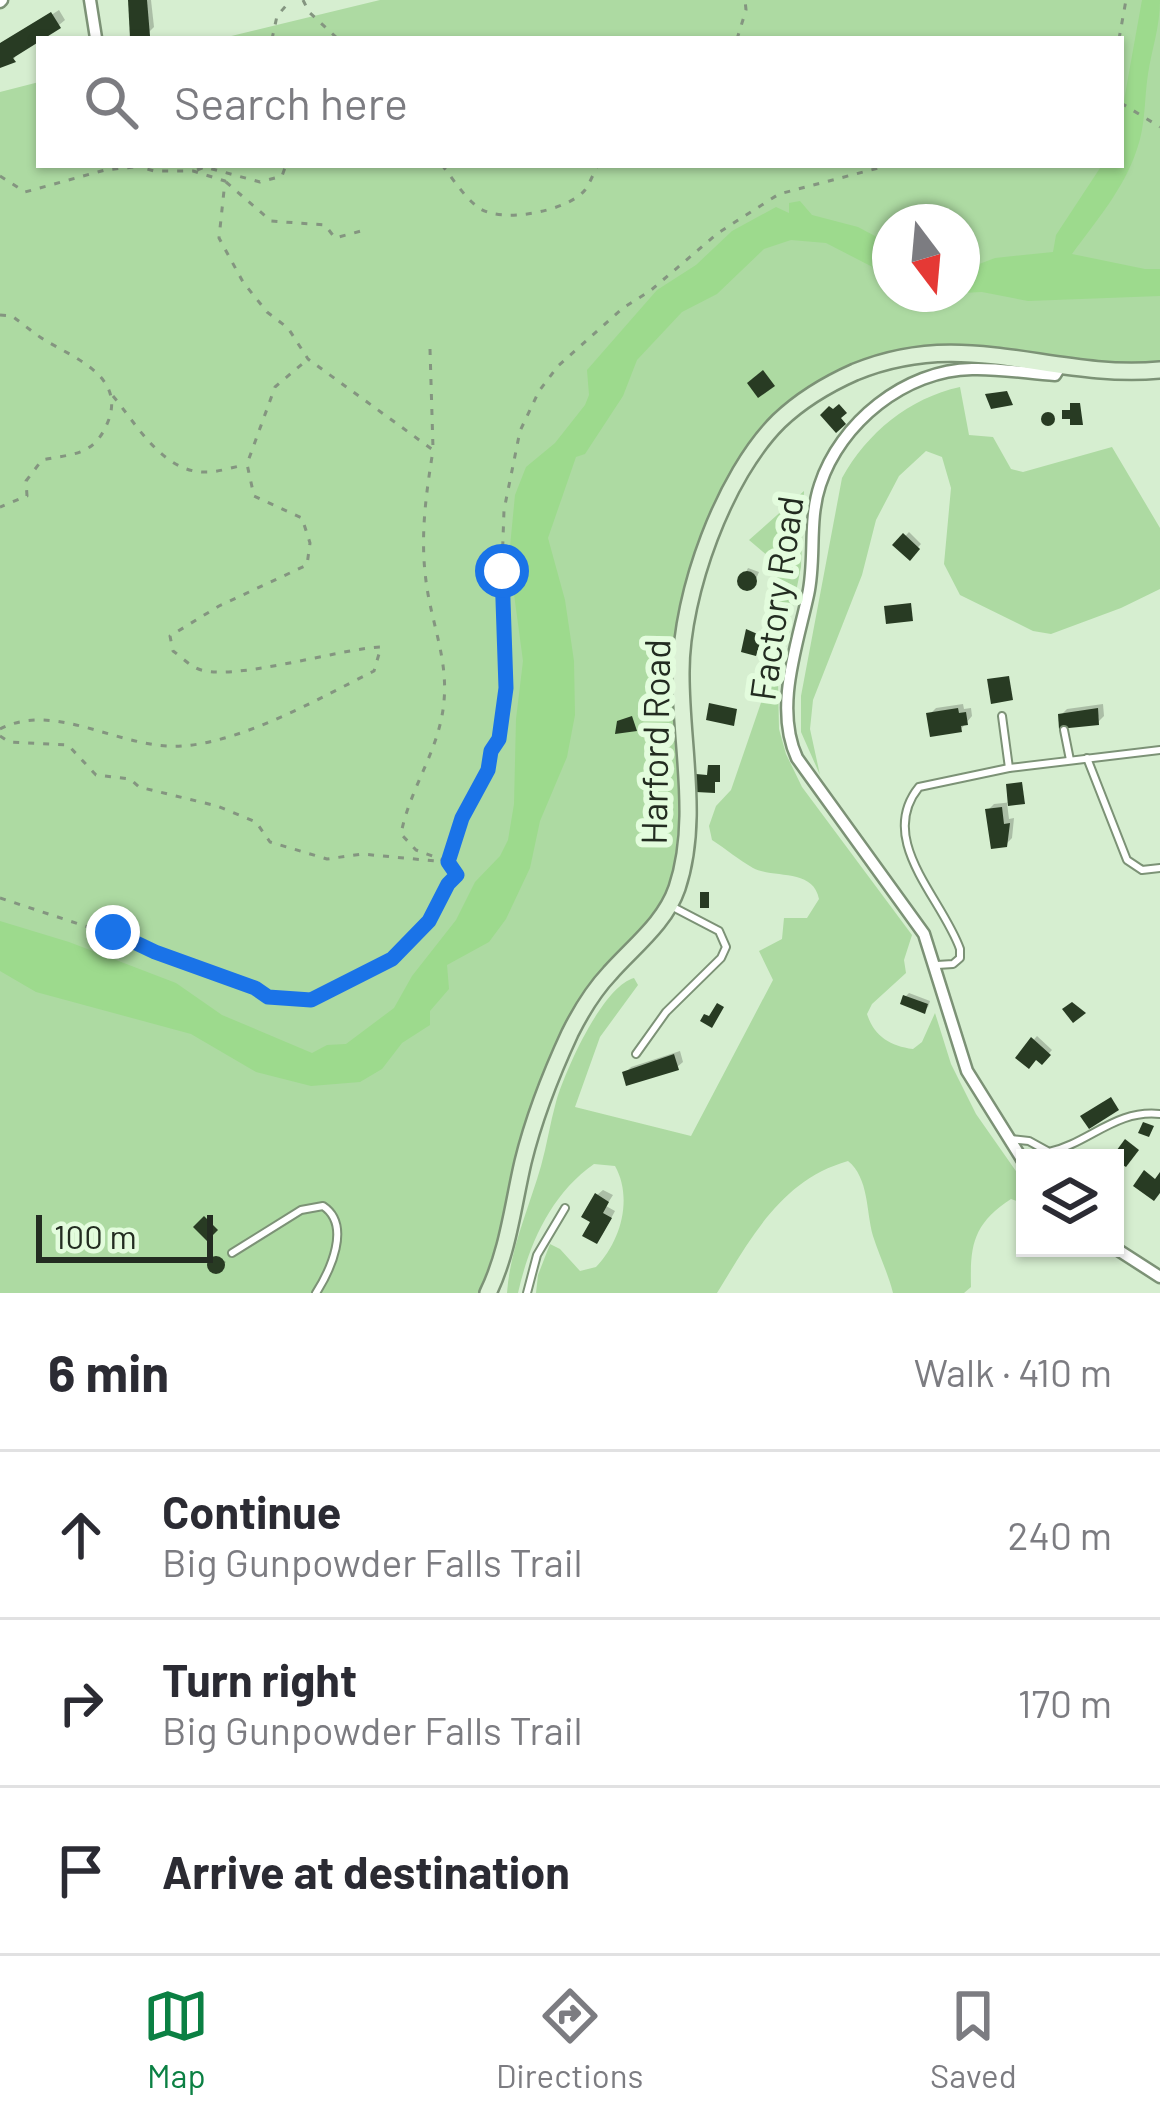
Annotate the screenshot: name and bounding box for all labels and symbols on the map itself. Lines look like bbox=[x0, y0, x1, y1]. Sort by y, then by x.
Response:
north arrow bbox=[872, 204, 980, 312]
street label: Factory Road bbox=[739, 493, 811, 703]
route start bbox=[475, 544, 529, 598]
street label: Harford Road bbox=[631, 639, 677, 845]
route end bbox=[86, 905, 140, 959]
scale bar bbox=[36, 1209, 213, 1262]

